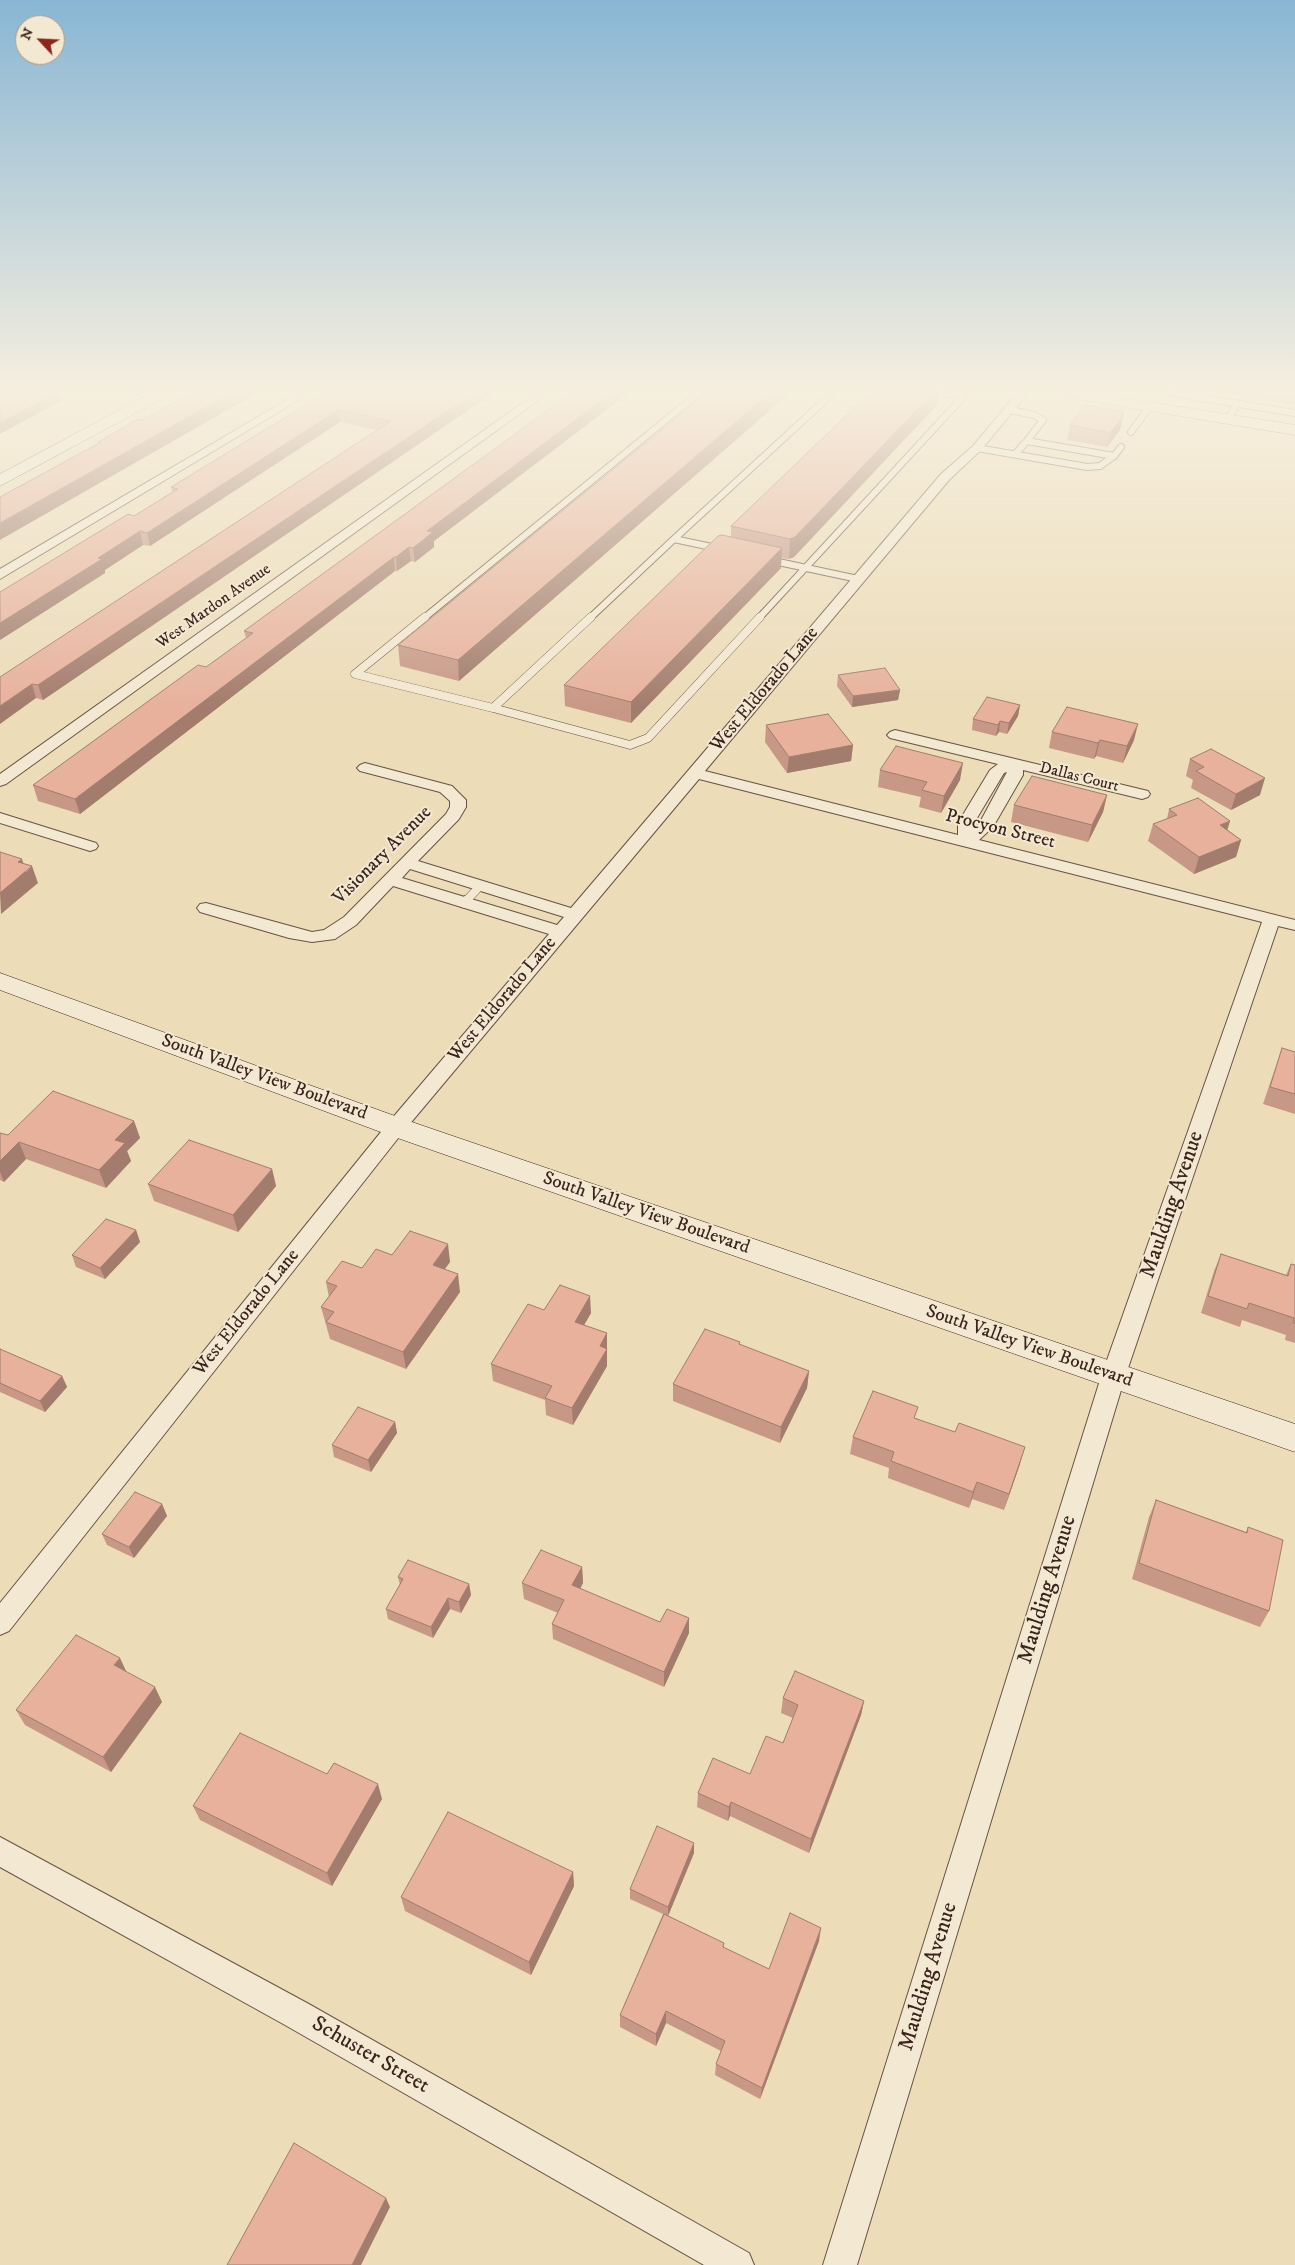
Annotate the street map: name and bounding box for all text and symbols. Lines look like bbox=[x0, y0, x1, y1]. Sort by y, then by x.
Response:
north arrow bbox=[15, 15, 65, 65]
text: N bbox=[17, 25, 38, 43]
street label: West Mardon Avenue bbox=[153, 560, 275, 654]
street label: West Eldorado Lane bbox=[706, 623, 824, 757]
street label: Dallas Court bbox=[1037, 759, 1121, 797]
street label: Visionary Avenue bbox=[329, 802, 437, 910]
street label: Procyon Street bbox=[943, 805, 1057, 855]
street label: West Eldorado Lane bbox=[444, 933, 562, 1067]
street label: South Valley View Boulevard bbox=[158, 1030, 370, 1126]
street label: Maulding Avenue bbox=[1136, 1128, 1210, 1282]
street label: South Valley View Boulevard bbox=[539, 1168, 753, 1260]
street label: West Eldorado Lane bbox=[189, 1245, 305, 1381]
street label: South Valley View Boulevard bbox=[922, 1301, 1136, 1393]
street label: Maulding Avenue bbox=[1013, 1513, 1083, 1667]
street label: Maulding Avenue bbox=[894, 1900, 964, 2054]
street label: Schuster Street bbox=[306, 2012, 434, 2100]

